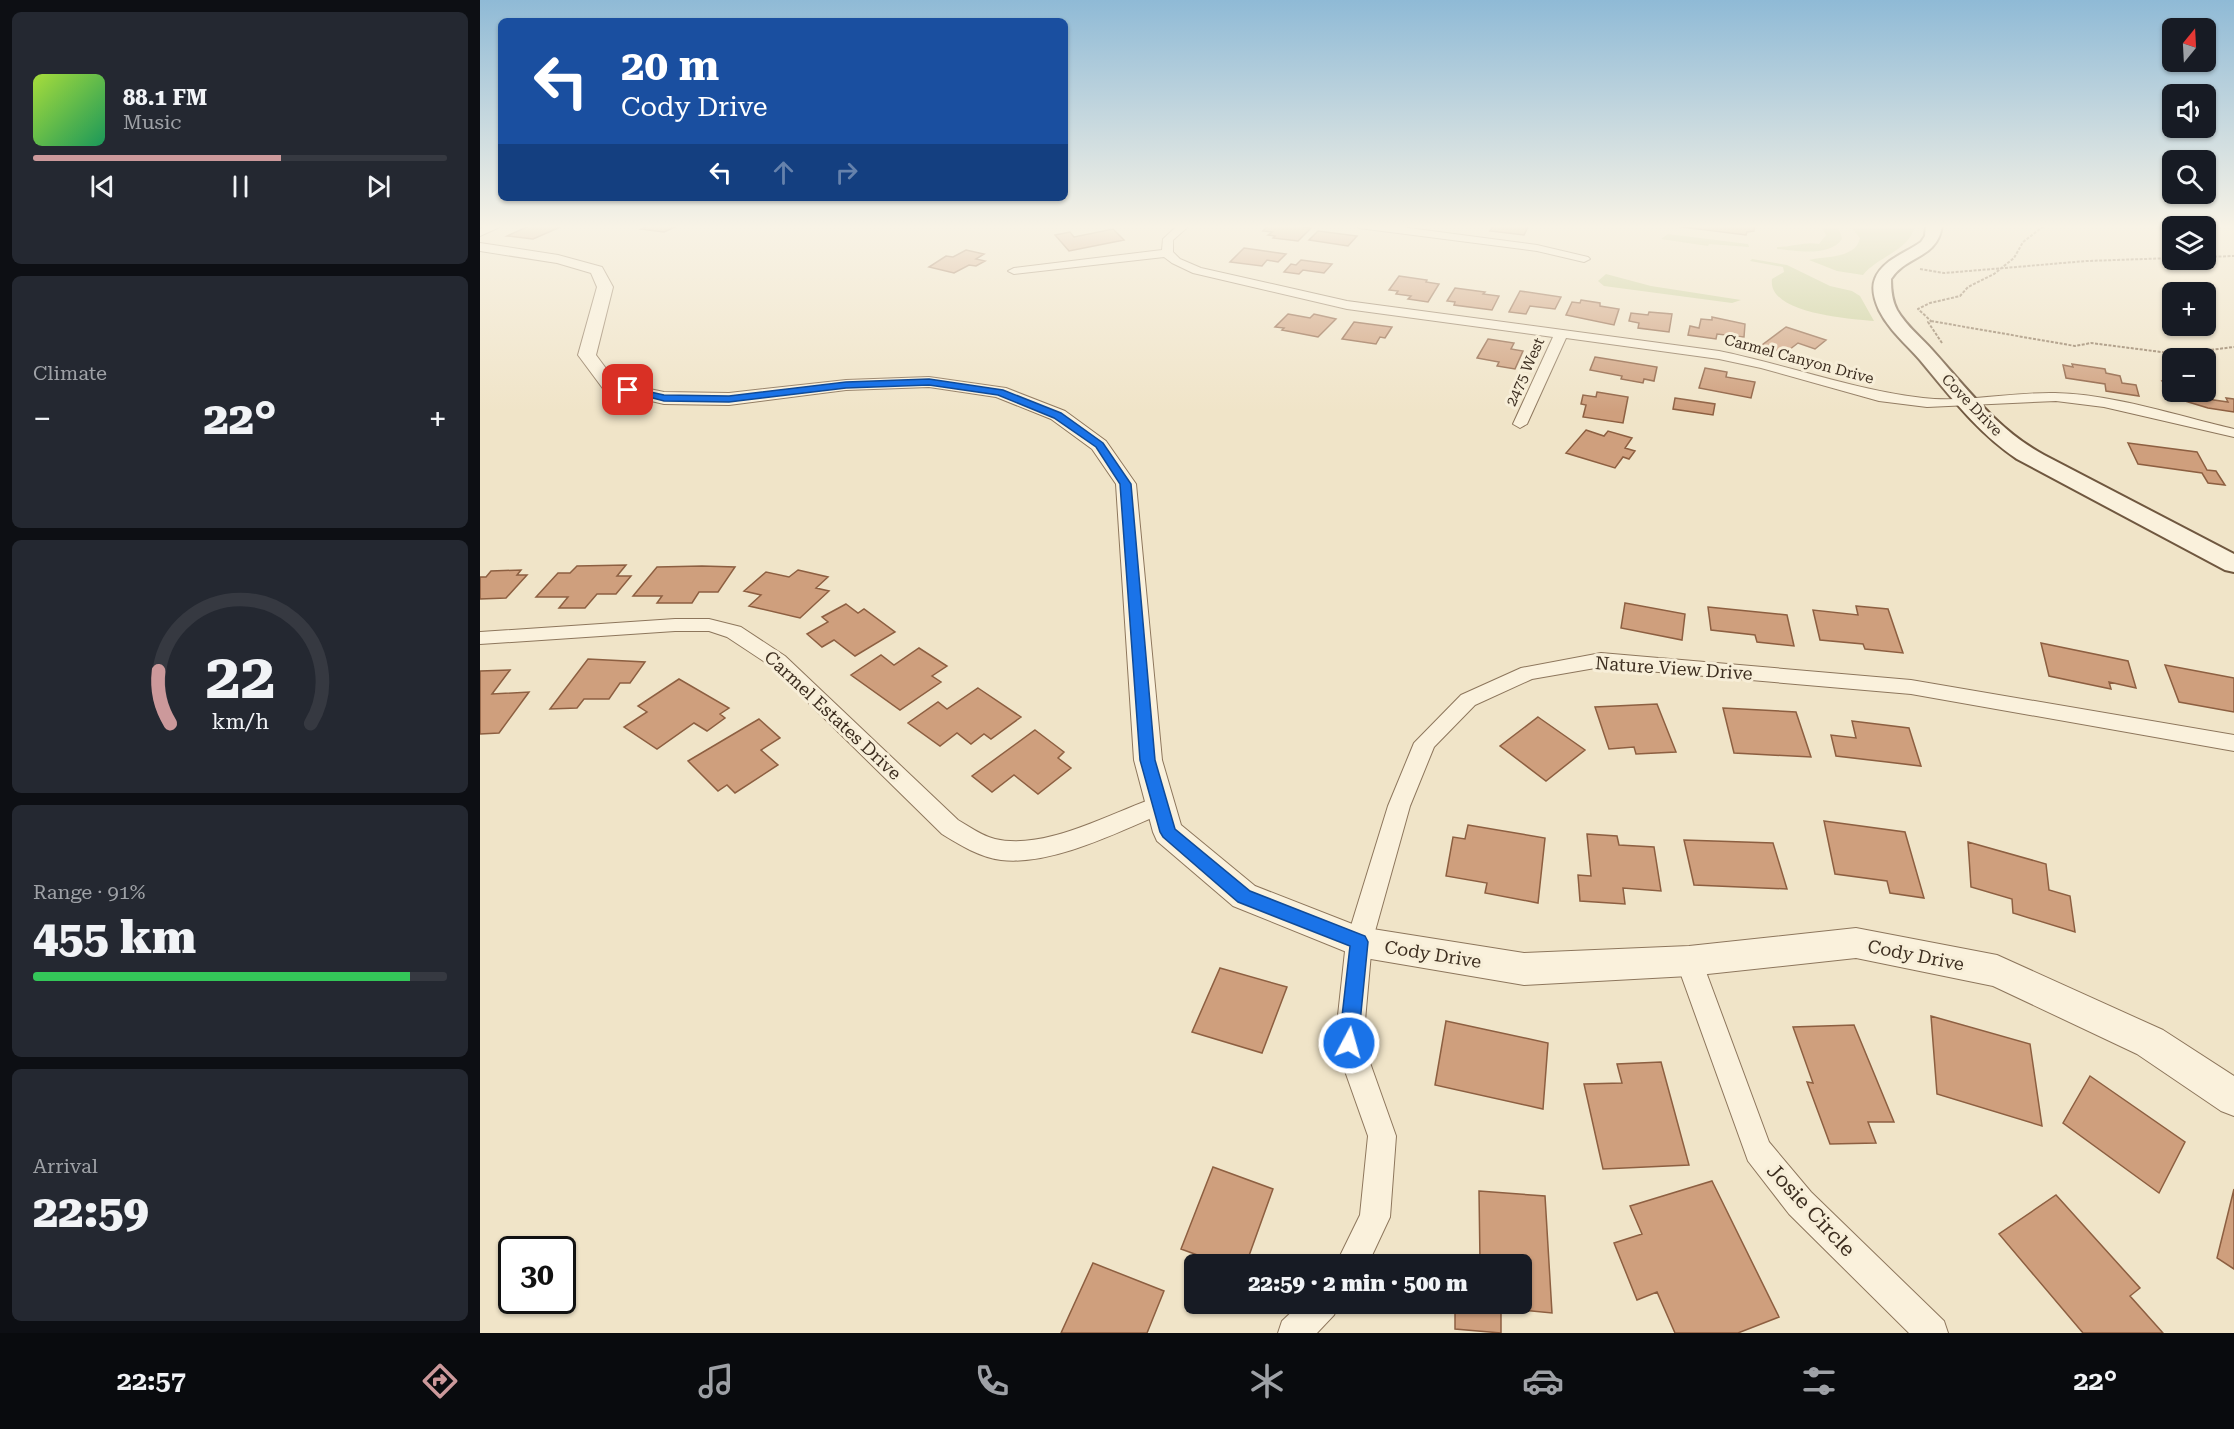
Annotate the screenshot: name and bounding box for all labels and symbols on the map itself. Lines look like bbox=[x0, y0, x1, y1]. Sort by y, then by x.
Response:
north arrow bbox=[2162, 18, 2216, 72]
street label: Carmel Canyon Drive bbox=[1722, 330, 1876, 388]
street label: 2475 West bbox=[1502, 335, 1548, 409]
pin bbox=[602, 364, 653, 415]
street label: Cove Drive bbox=[1938, 370, 2006, 440]
street label: Carmel Estates Drive bbox=[760, 646, 906, 784]
street label: Nature View Drive bbox=[1595, 652, 1754, 684]
street label: Cody Drive bbox=[1866, 935, 1966, 975]
street label: Cody Drive bbox=[1383, 936, 1483, 972]
position arrow bbox=[1317, 1011, 1381, 1075]
street label: Josie Circle bbox=[1762, 1159, 1860, 1261]
speed limit sign: 30 bbox=[498, 1236, 576, 1314]

